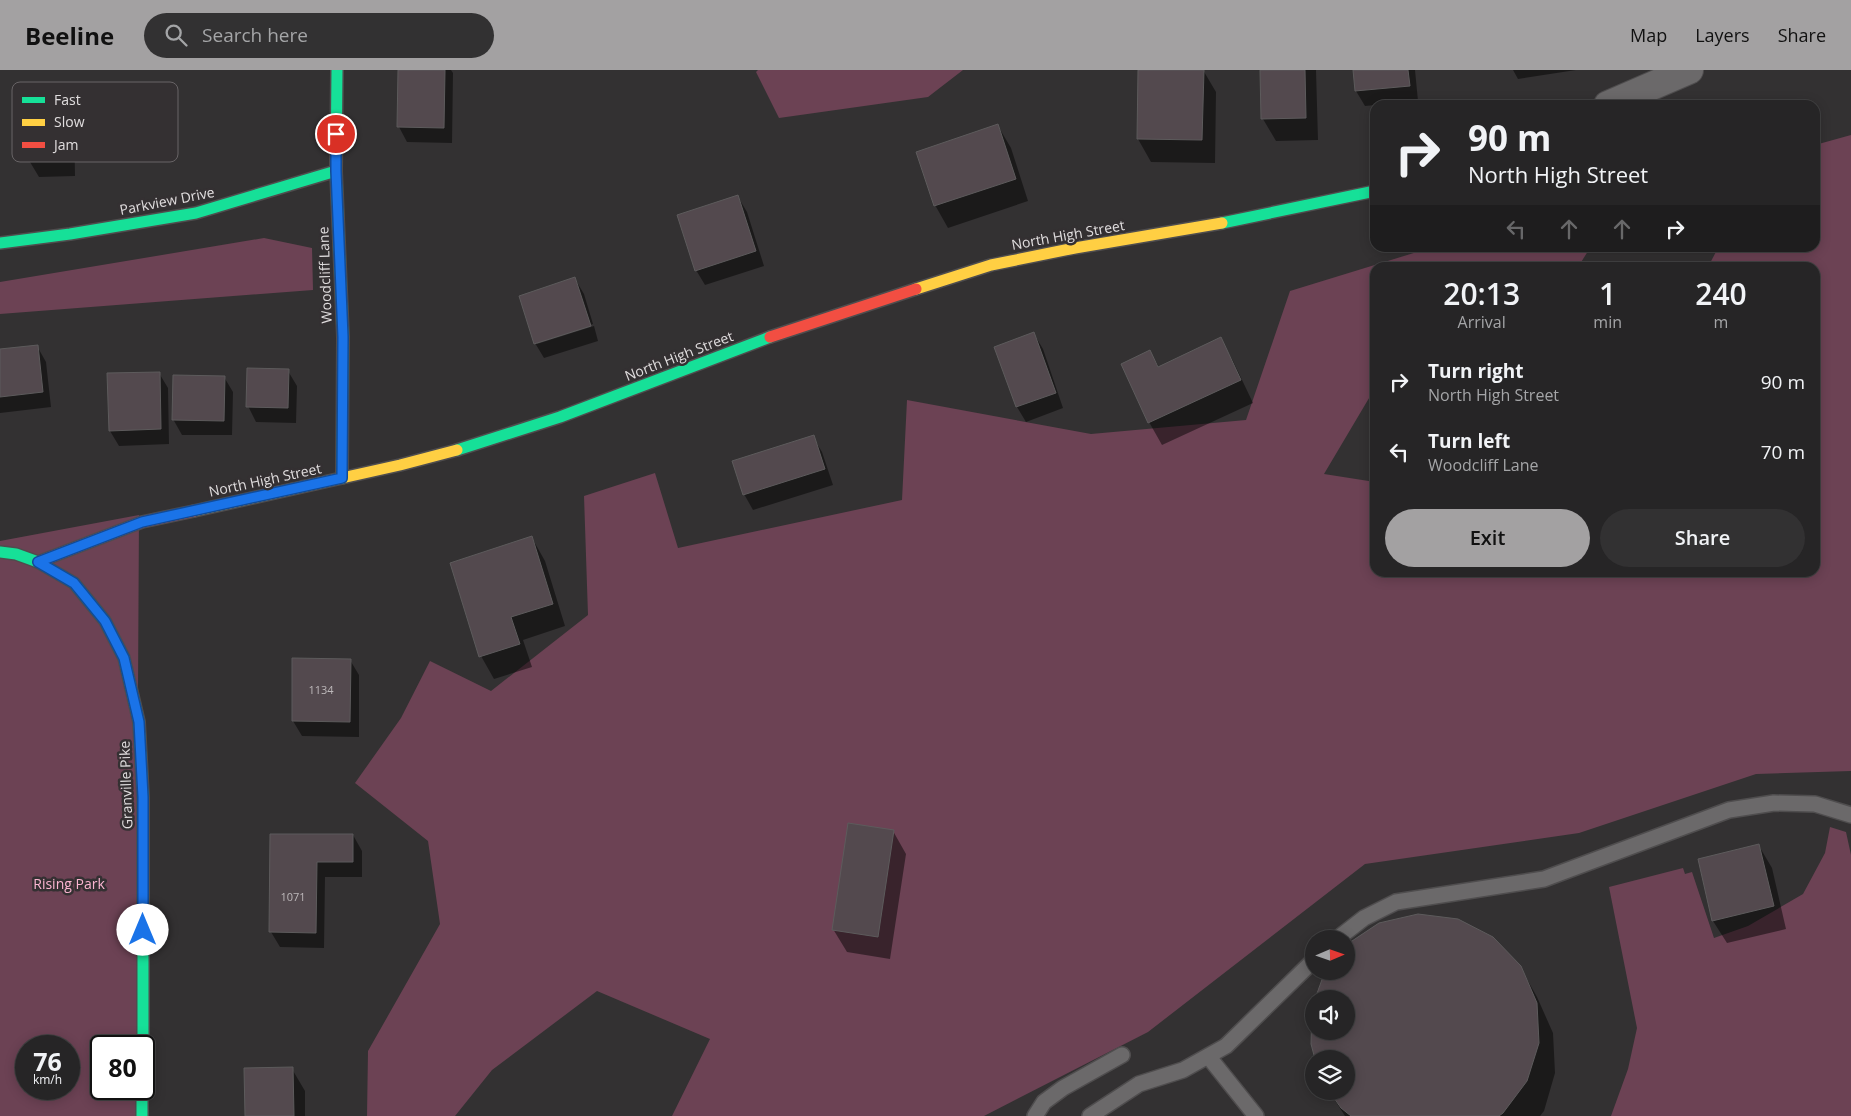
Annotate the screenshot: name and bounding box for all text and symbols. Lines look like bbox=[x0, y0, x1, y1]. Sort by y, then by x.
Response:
search box bbox=[144, 13, 494, 58]
text: Beeline bbox=[25, 19, 114, 52]
icon: search bbox=[162, 21, 190, 49]
text: Search here bbox=[202, 22, 308, 48]
text: Map bbox=[1630, 23, 1667, 47]
text: Layers bbox=[1695, 23, 1750, 47]
text: Share bbox=[1778, 23, 1826, 47]
legend bbox=[12, 82, 178, 162]
text: Fast bbox=[54, 90, 81, 109]
text: Slow bbox=[54, 112, 85, 131]
pin bbox=[315, 113, 357, 155]
text: 90 m bbox=[1468, 114, 1551, 161]
icon: arrive bbox=[322, 120, 350, 148]
icon: right bbox=[1385, 120, 1450, 185]
text: Jam bbox=[52, 135, 79, 154]
text: North High Street bbox=[1468, 159, 1648, 189]
street label: Parkview Drive bbox=[118, 182, 216, 219]
street label: North High Street bbox=[1010, 215, 1126, 254]
icon: left bbox=[1502, 215, 1530, 243]
icon: ahead bbox=[1555, 215, 1583, 243]
icon: ahead bbox=[1608, 215, 1636, 243]
icon: right bbox=[1661, 215, 1689, 243]
street label: Woodcliff Lane bbox=[313, 226, 336, 324]
text: 20:13 bbox=[1443, 273, 1520, 314]
text: 1 bbox=[1599, 273, 1616, 314]
text: 240 bbox=[1695, 273, 1747, 314]
text: Arrival bbox=[1458, 311, 1506, 333]
text: min bbox=[1593, 311, 1622, 333]
text: m bbox=[1714, 311, 1728, 333]
street label: North High Street bbox=[622, 326, 736, 385]
text: Turn right bbox=[1428, 358, 1523, 384]
icon: right bbox=[1385, 368, 1413, 396]
text: 90 m bbox=[1761, 369, 1805, 395]
text: North High Street bbox=[1428, 384, 1559, 406]
text: Turn left bbox=[1428, 428, 1510, 454]
icon: left bbox=[1385, 438, 1413, 466]
text: 70 m bbox=[1761, 439, 1805, 465]
text: Woodcliff Lane bbox=[1428, 454, 1539, 476]
street label: North High Street bbox=[207, 458, 323, 501]
button: Exit bbox=[1385, 509, 1590, 567]
button: Share bbox=[1600, 509, 1805, 567]
house number: 1134 bbox=[308, 682, 334, 697]
street label: Granville Pike bbox=[114, 740, 137, 830]
park label: Rising Park bbox=[33, 874, 105, 893]
house number: 1071 bbox=[280, 889, 306, 904]
position arrow bbox=[116, 903, 168, 955]
north arrow bbox=[1305, 930, 1355, 980]
map controls bbox=[1305, 930, 1355, 1100]
button: sound bbox=[1305, 990, 1355, 1040]
speed limit sign: 80 bbox=[90, 1035, 155, 1100]
text: 76 bbox=[33, 1044, 62, 1078]
button: layers bbox=[1305, 1050, 1355, 1100]
text: km/h bbox=[33, 1071, 62, 1088]

